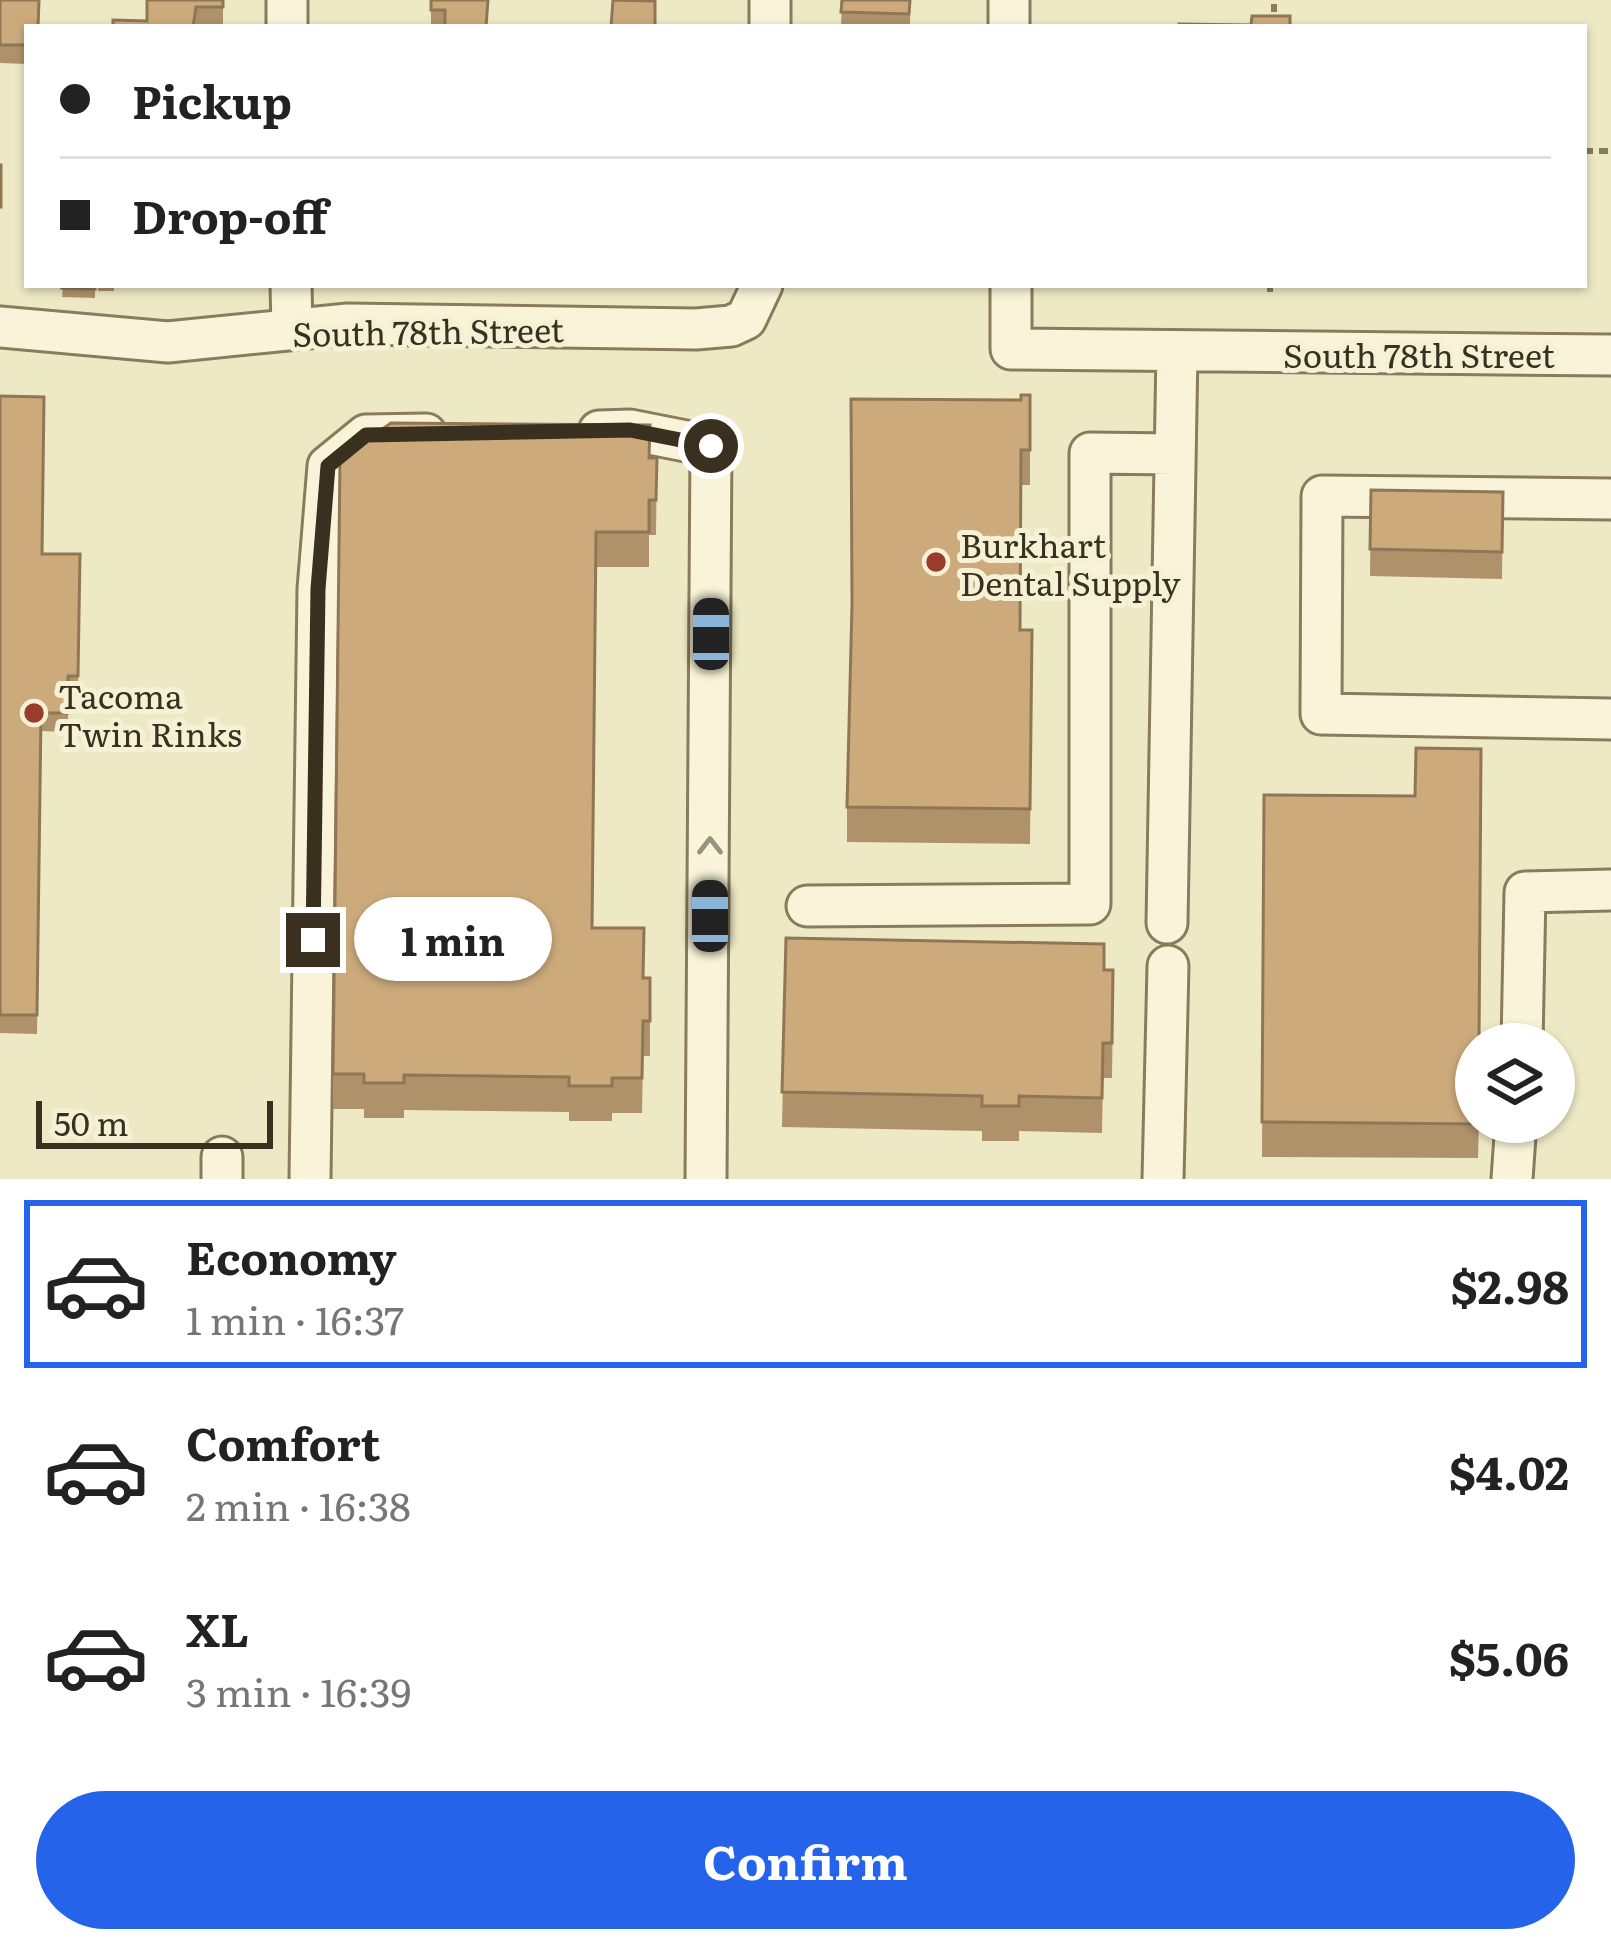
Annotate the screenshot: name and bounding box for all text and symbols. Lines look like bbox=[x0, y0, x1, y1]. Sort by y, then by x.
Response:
text: Pickup bbox=[132, 66, 292, 133]
text: Drop-off bbox=[132, 181, 328, 248]
street label: South 78th Street bbox=[292, 303, 565, 357]
street label: South 78th Street bbox=[1283, 329, 1556, 378]
route start bbox=[684, 419, 738, 473]
place label: Burkhart Dental Supply bbox=[960, 519, 1181, 606]
marker: Burkhart Dental Supply bbox=[923, 549, 949, 575]
car bbox=[693, 598, 729, 670]
place label: Tacoma Twin Rinks bbox=[58, 670, 242, 757]
marker: Tacoma Twin Rinks bbox=[21, 700, 47, 726]
one-way arrow bbox=[697, 836, 723, 854]
car bbox=[692, 880, 728, 952]
callout: 1 min bbox=[355, 898, 553, 982]
text: 1 min bbox=[401, 910, 505, 968]
route end bbox=[286, 913, 340, 967]
map controls bbox=[1455, 1023, 1575, 1143]
button: layers bbox=[1455, 1023, 1575, 1143]
scale bar bbox=[36, 1095, 273, 1148]
text: 50 m bbox=[54, 1097, 128, 1146]
text: Economy bbox=[186, 1222, 397, 1289]
icon: car bbox=[42, 1230, 150, 1338]
text: $2.98 bbox=[1451, 1251, 1569, 1318]
text: 1 min · 16:37 bbox=[186, 1289, 404, 1347]
text: Comfort bbox=[186, 1408, 380, 1475]
icon: car bbox=[42, 1416, 150, 1524]
text: $4.02 bbox=[1449, 1437, 1569, 1504]
text: 2 min · 16:38 bbox=[186, 1475, 411, 1533]
text: XL bbox=[186, 1594, 249, 1661]
icon: car bbox=[42, 1602, 150, 1710]
text: $5.06 bbox=[1449, 1623, 1569, 1690]
text: 3 min · 16:39 bbox=[186, 1661, 411, 1719]
button: Confirm bbox=[36, 1791, 1575, 1929]

